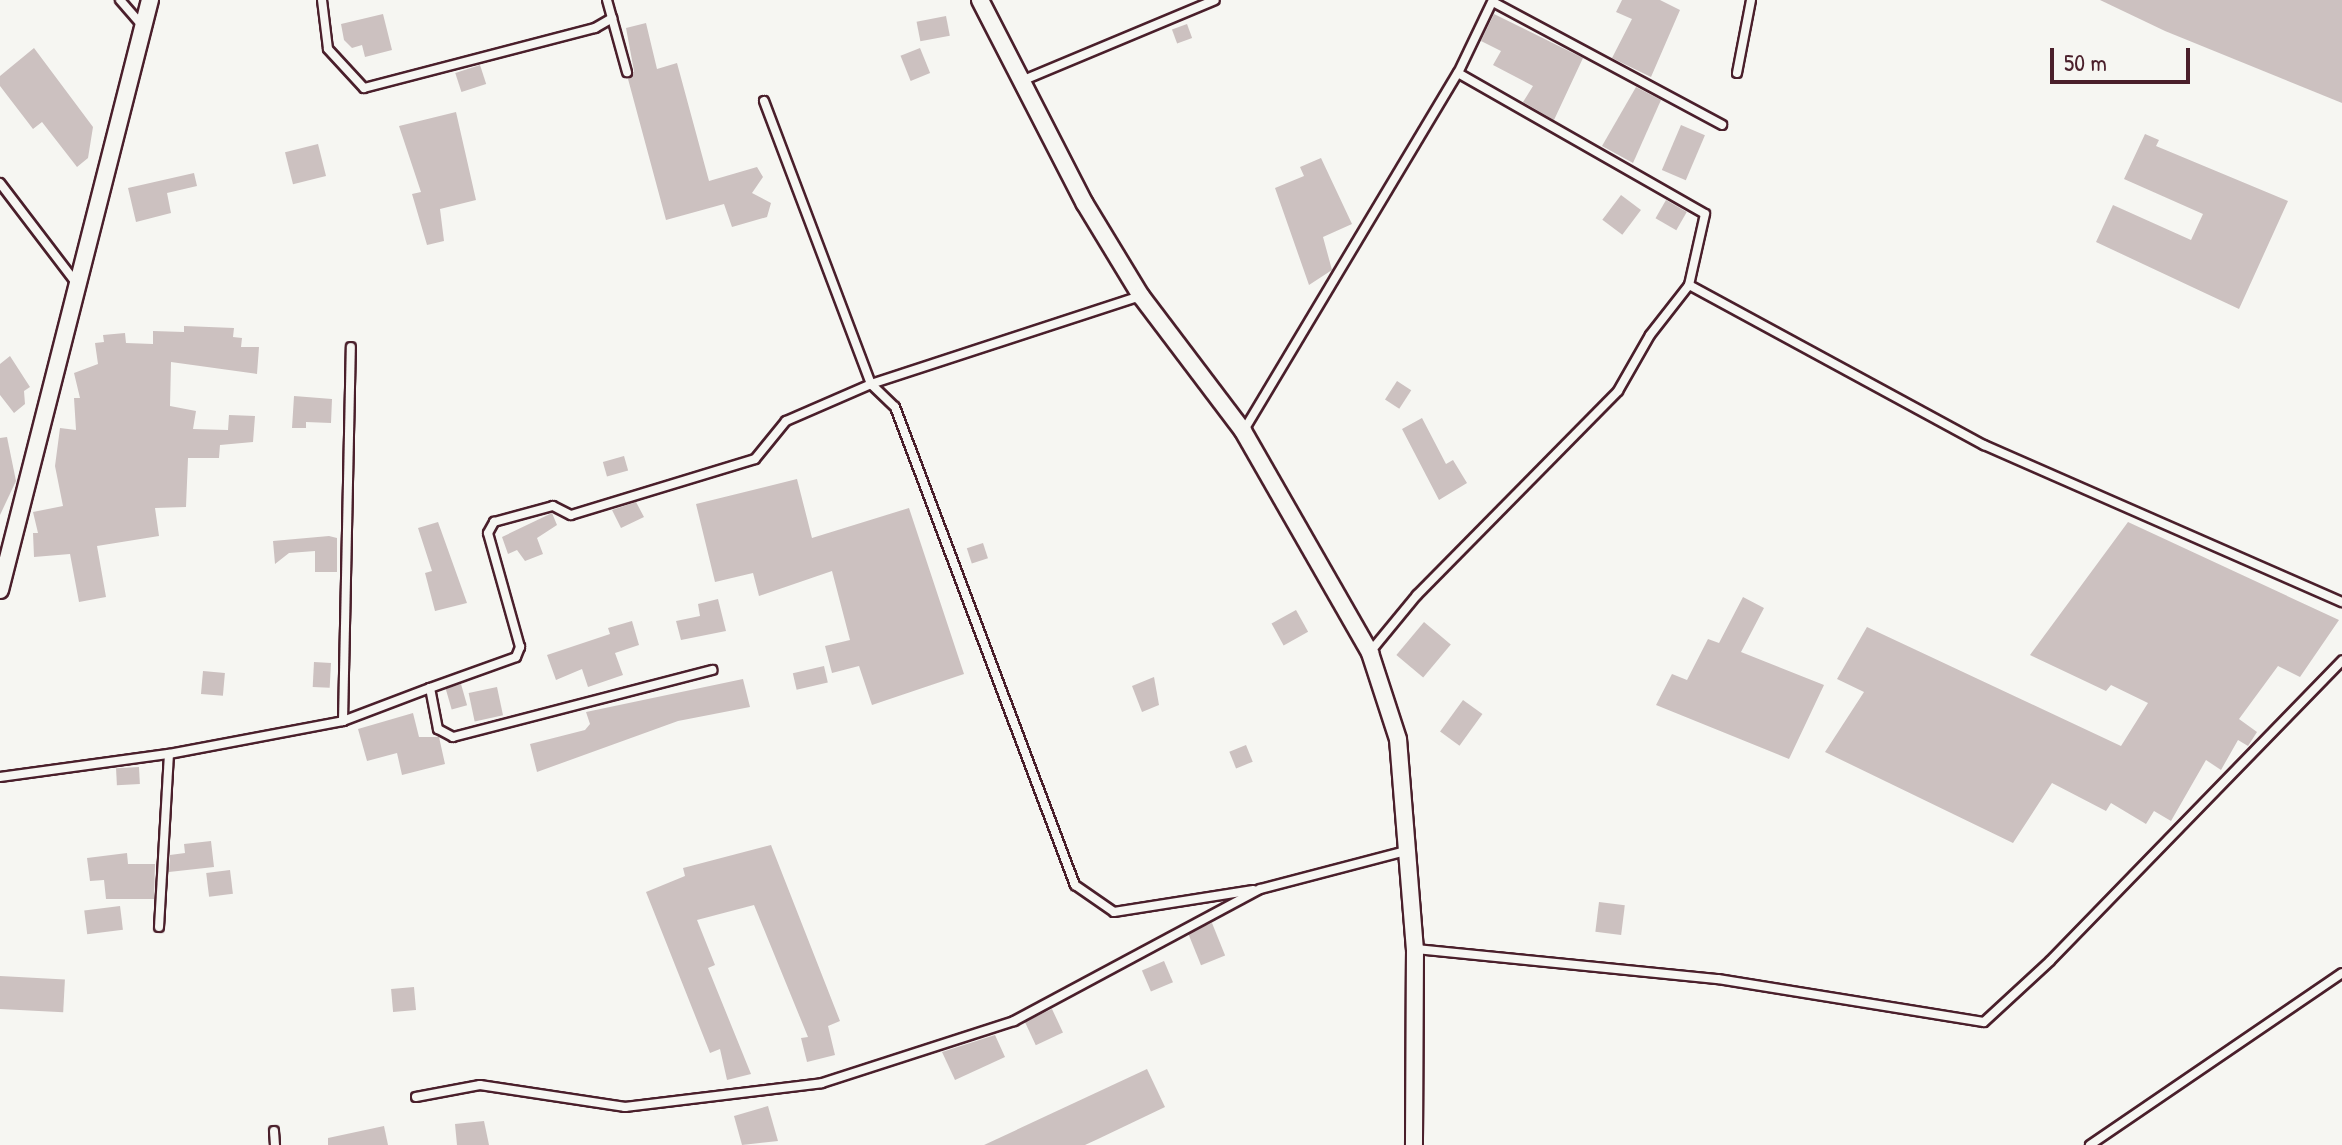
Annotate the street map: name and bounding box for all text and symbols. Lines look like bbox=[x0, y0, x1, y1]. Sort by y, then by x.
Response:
scale bar bbox=[2054, 32, 2194, 82]
text: 50 m bbox=[2064, 46, 2107, 78]

